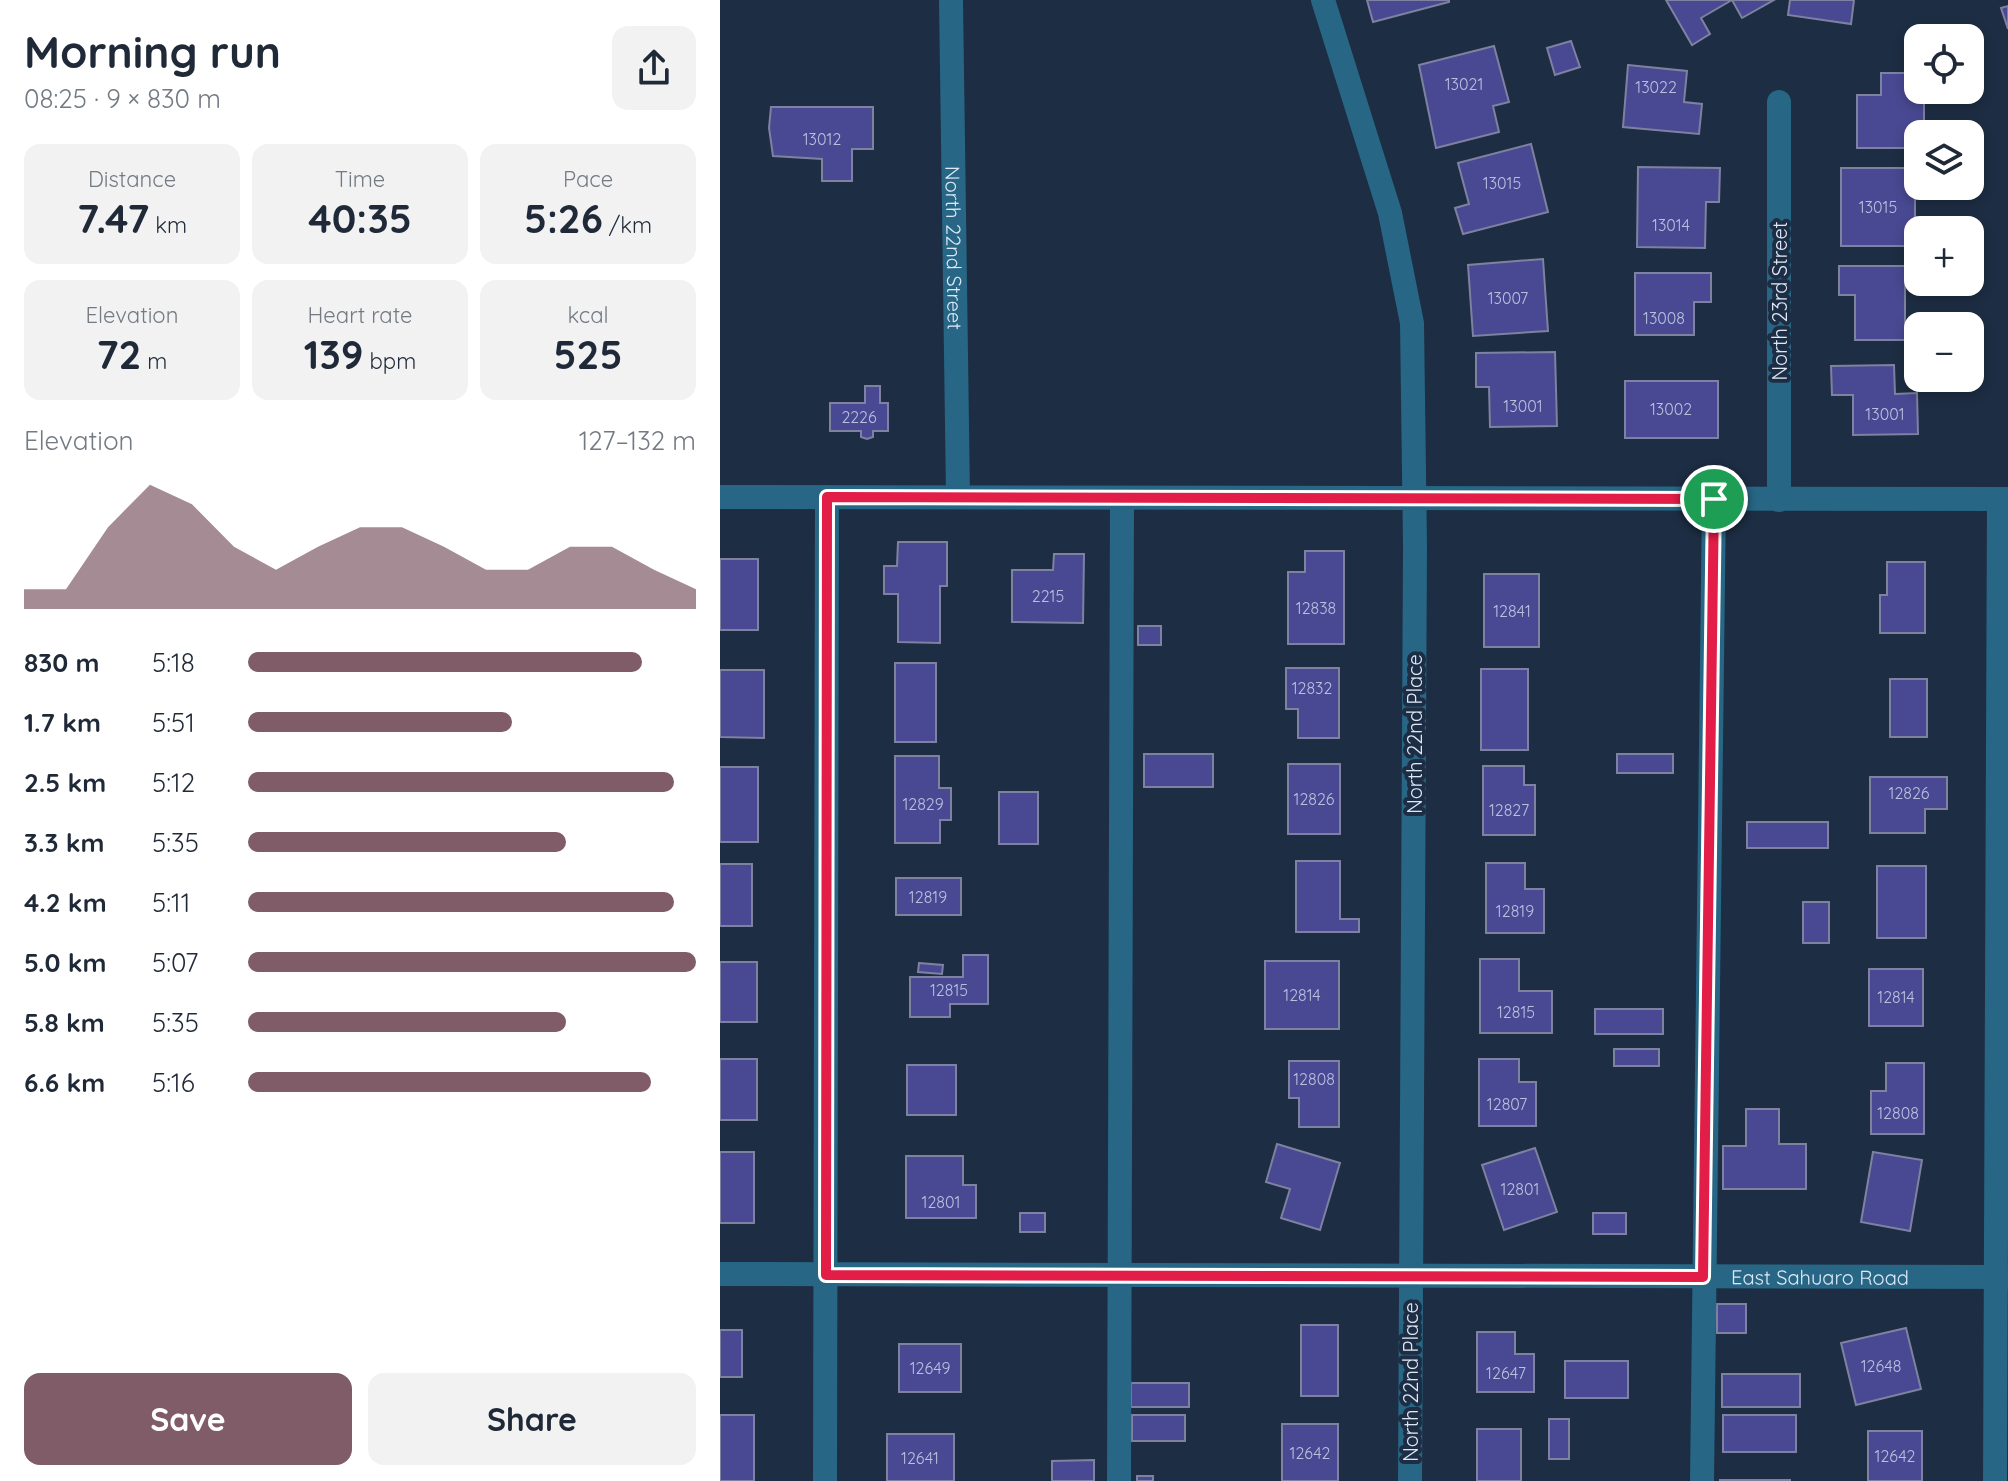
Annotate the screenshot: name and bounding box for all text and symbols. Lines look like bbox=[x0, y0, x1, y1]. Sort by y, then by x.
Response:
text: Morning run bbox=[24, 24, 281, 79]
map controls bbox=[1904, 24, 1984, 392]
button: locate bbox=[1904, 24, 1984, 104]
button: share bbox=[612, 26, 696, 110]
house number: 13021 bbox=[1445, 74, 1483, 94]
house number: 13022 bbox=[1635, 77, 1677, 97]
text: 08:25 · 9 × 830 m bbox=[24, 82, 221, 115]
button: layers bbox=[1904, 120, 1984, 200]
house number: 13012 bbox=[803, 129, 841, 149]
text: Distance bbox=[88, 165, 176, 193]
text: Time bbox=[335, 165, 385, 193]
text: Pace bbox=[563, 165, 613, 193]
street label: North 22nd Street bbox=[941, 166, 968, 330]
house number: 13015 bbox=[1483, 173, 1521, 193]
text: 7.47 bbox=[77, 193, 149, 243]
text: 40:35 bbox=[308, 193, 412, 243]
text: 5:26 bbox=[524, 193, 603, 243]
house number: 13015 bbox=[1859, 197, 1897, 217]
text: km bbox=[149, 211, 187, 239]
text: /km bbox=[603, 211, 652, 239]
house number: 13014 bbox=[1652, 215, 1690, 235]
button: + bbox=[1904, 216, 1984, 296]
street label: North 23rd Street bbox=[1767, 221, 1792, 381]
house number: 13007 bbox=[1488, 288, 1528, 308]
text: Elevation bbox=[86, 301, 178, 329]
text: Heart rate bbox=[308, 301, 412, 329]
text: kcal bbox=[567, 301, 609, 329]
house number: 13008 bbox=[1643, 308, 1685, 328]
button: − bbox=[1904, 312, 1984, 392]
text: 72 bbox=[97, 329, 141, 379]
text: 139 bbox=[304, 329, 364, 379]
text: 525 bbox=[554, 329, 622, 379]
text: m bbox=[141, 347, 167, 375]
text: bpm bbox=[364, 347, 416, 375]
house number: 13001 bbox=[1503, 396, 1543, 416]
house number: 13002 bbox=[1650, 399, 1692, 419]
house number: 13001 bbox=[1865, 404, 1905, 424]
house number: 2226 bbox=[841, 407, 877, 427]
text: Elevation bbox=[24, 424, 134, 457]
text: 127–132 m bbox=[579, 424, 696, 457]
pin bbox=[1680, 465, 1748, 533]
icon: arrive bbox=[1692, 477, 1736, 521]
house number: 2215 bbox=[1032, 586, 1064, 606]
house number: 12838 bbox=[1296, 598, 1336, 618]
house number: 12841 bbox=[1493, 601, 1531, 621]
text: 830 m bbox=[24, 646, 99, 679]
text: 5:18 bbox=[152, 646, 195, 679]
street label: North 22nd Place bbox=[1402, 654, 1427, 814]
house number: 12832 bbox=[1292, 678, 1332, 698]
text: 1.7 km bbox=[24, 706, 101, 739]
text: 5:51 bbox=[152, 706, 195, 739]
text: 2.5 km bbox=[24, 766, 106, 799]
text: 5:12 bbox=[152, 766, 195, 799]
house number: 12826 bbox=[1889, 783, 1930, 803]
house number: 12826 bbox=[1294, 789, 1335, 809]
house number: 12829 bbox=[902, 794, 944, 814]
house number: 12827 bbox=[1489, 800, 1529, 820]
text: 3.3 km bbox=[24, 826, 104, 859]
text: 5:35 bbox=[152, 826, 199, 859]
text: 4.2 km bbox=[24, 886, 107, 919]
text: 5:11 bbox=[152, 886, 190, 919]
house number: 12819 bbox=[909, 887, 947, 907]
house number: 12819 bbox=[1496, 901, 1534, 921]
text: 5.0 km bbox=[24, 946, 106, 979]
text: 5:07 bbox=[152, 946, 198, 979]
house number: 12815 bbox=[930, 980, 968, 1000]
house number: 12814 bbox=[1283, 985, 1321, 1005]
house number: 12814 bbox=[1877, 987, 1915, 1007]
house number: 12815 bbox=[1497, 1002, 1535, 1022]
text: 5.8 km bbox=[24, 1006, 105, 1039]
text: 5:35 bbox=[152, 1006, 199, 1039]
text: 6.6 km bbox=[24, 1066, 105, 1099]
text: 5:16 bbox=[152, 1066, 195, 1099]
house number: 12808 bbox=[1293, 1069, 1335, 1089]
house number: 12807 bbox=[1487, 1094, 1527, 1114]
house number: 12808 bbox=[1877, 1103, 1919, 1123]
house number: 12801 bbox=[1501, 1179, 1539, 1199]
house number: 12801 bbox=[922, 1192, 960, 1212]
street label: East Sahuaro Road bbox=[1731, 1264, 1909, 1289]
street label: North 22nd Place bbox=[1398, 1302, 1423, 1462]
house number: 12648 bbox=[1861, 1356, 1901, 1376]
house number: 12649 bbox=[910, 1358, 950, 1378]
house number: 12647 bbox=[1486, 1363, 1526, 1383]
button: Save bbox=[24, 1373, 352, 1465]
button: Share bbox=[368, 1373, 696, 1465]
house number: 12642 bbox=[1290, 1443, 1331, 1463]
house number: 12642 bbox=[1875, 1446, 1916, 1466]
house number: 12641 bbox=[901, 1448, 939, 1468]

